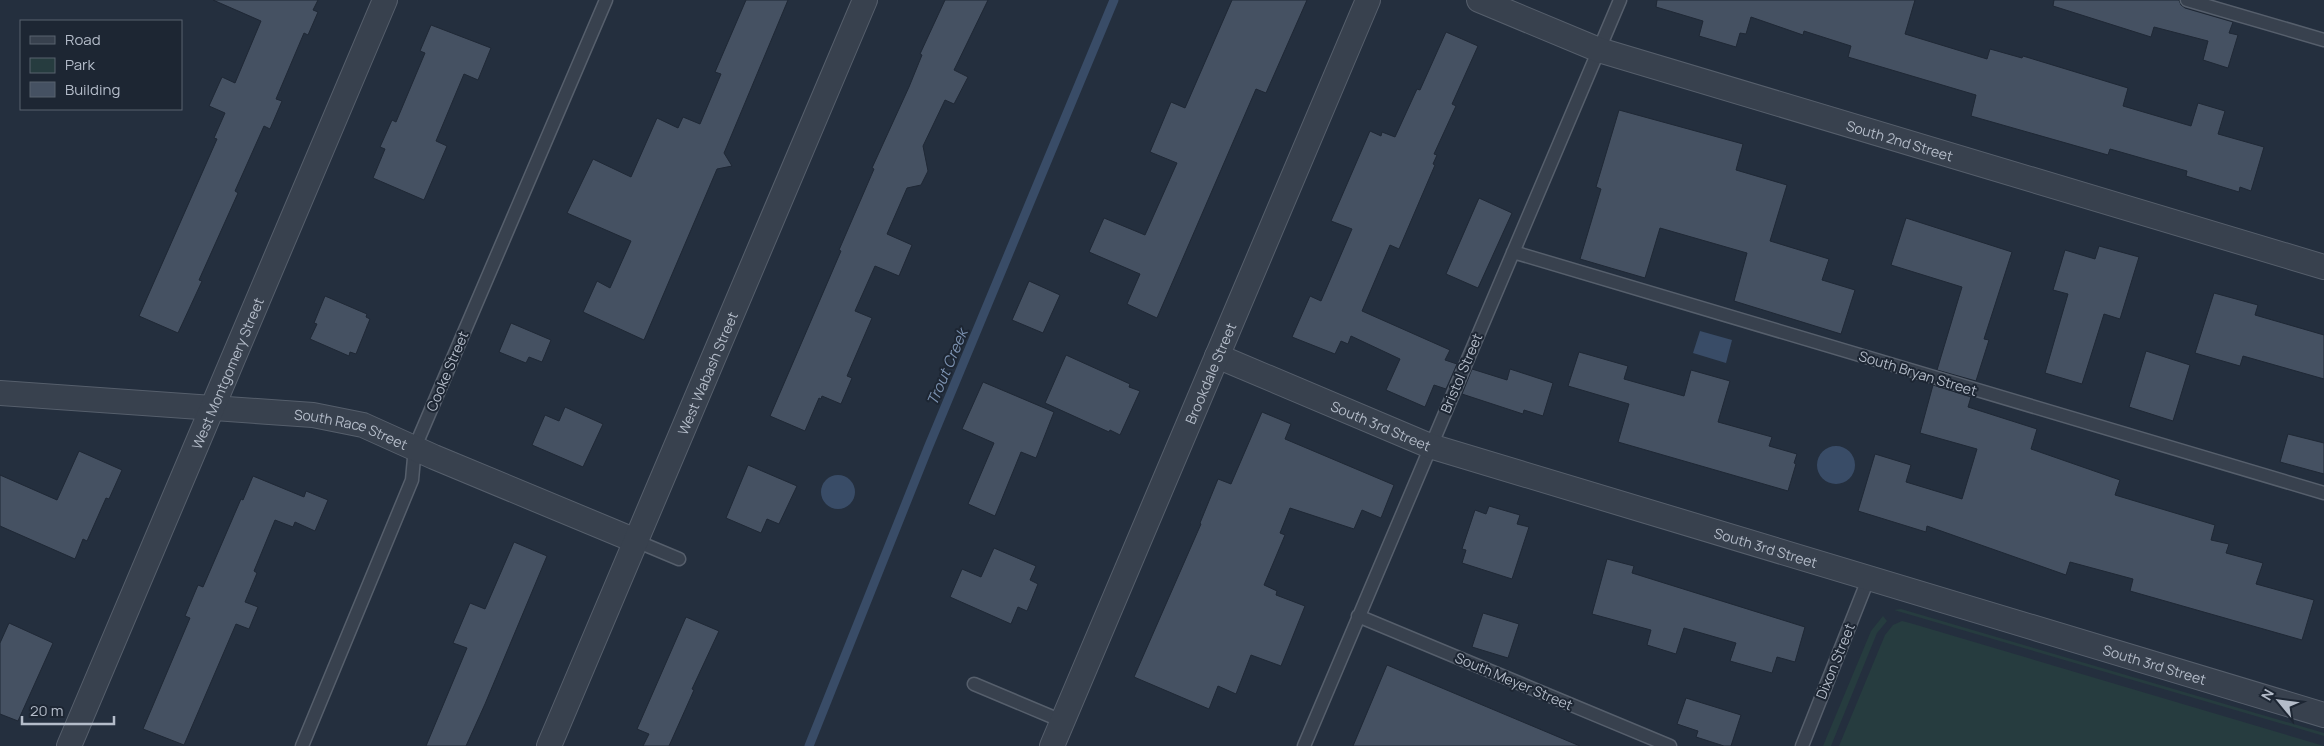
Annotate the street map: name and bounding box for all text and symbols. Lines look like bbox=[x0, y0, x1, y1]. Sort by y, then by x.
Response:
legend bbox=[20, 20, 182, 110]
text: Road bbox=[65, 29, 101, 50]
text: Park bbox=[65, 54, 95, 75]
text: Building bbox=[65, 79, 120, 100]
street label: South 2nd Street bbox=[1844, 115, 1956, 165]
street label: West Montgomery Street bbox=[186, 294, 268, 452]
street label: West Wabash Street bbox=[672, 308, 742, 438]
street label: Brookdale Street bbox=[1180, 319, 1240, 427]
water label: Trout Creek bbox=[921, 323, 974, 408]
street label: Cooke Street bbox=[422, 328, 473, 414]
street label: Bristol Street bbox=[1436, 330, 1487, 416]
street label: South Bryan Street bbox=[1857, 346, 1980, 400]
street label: South 3rd Street bbox=[1328, 396, 1434, 455]
street label: South Race Street bbox=[293, 404, 411, 454]
street label: South 3rd Street bbox=[1712, 523, 1820, 572]
street label: Dixon Street bbox=[1811, 620, 1859, 702]
street label: South 3rd Street bbox=[2101, 640, 2209, 689]
street label: South Meyer Street bbox=[1452, 648, 1576, 715]
north arrow bbox=[2254, 676, 2304, 726]
text: N bbox=[2256, 685, 2278, 703]
scale bar bbox=[22, 694, 115, 726]
text: 20 m bbox=[30, 700, 63, 721]

